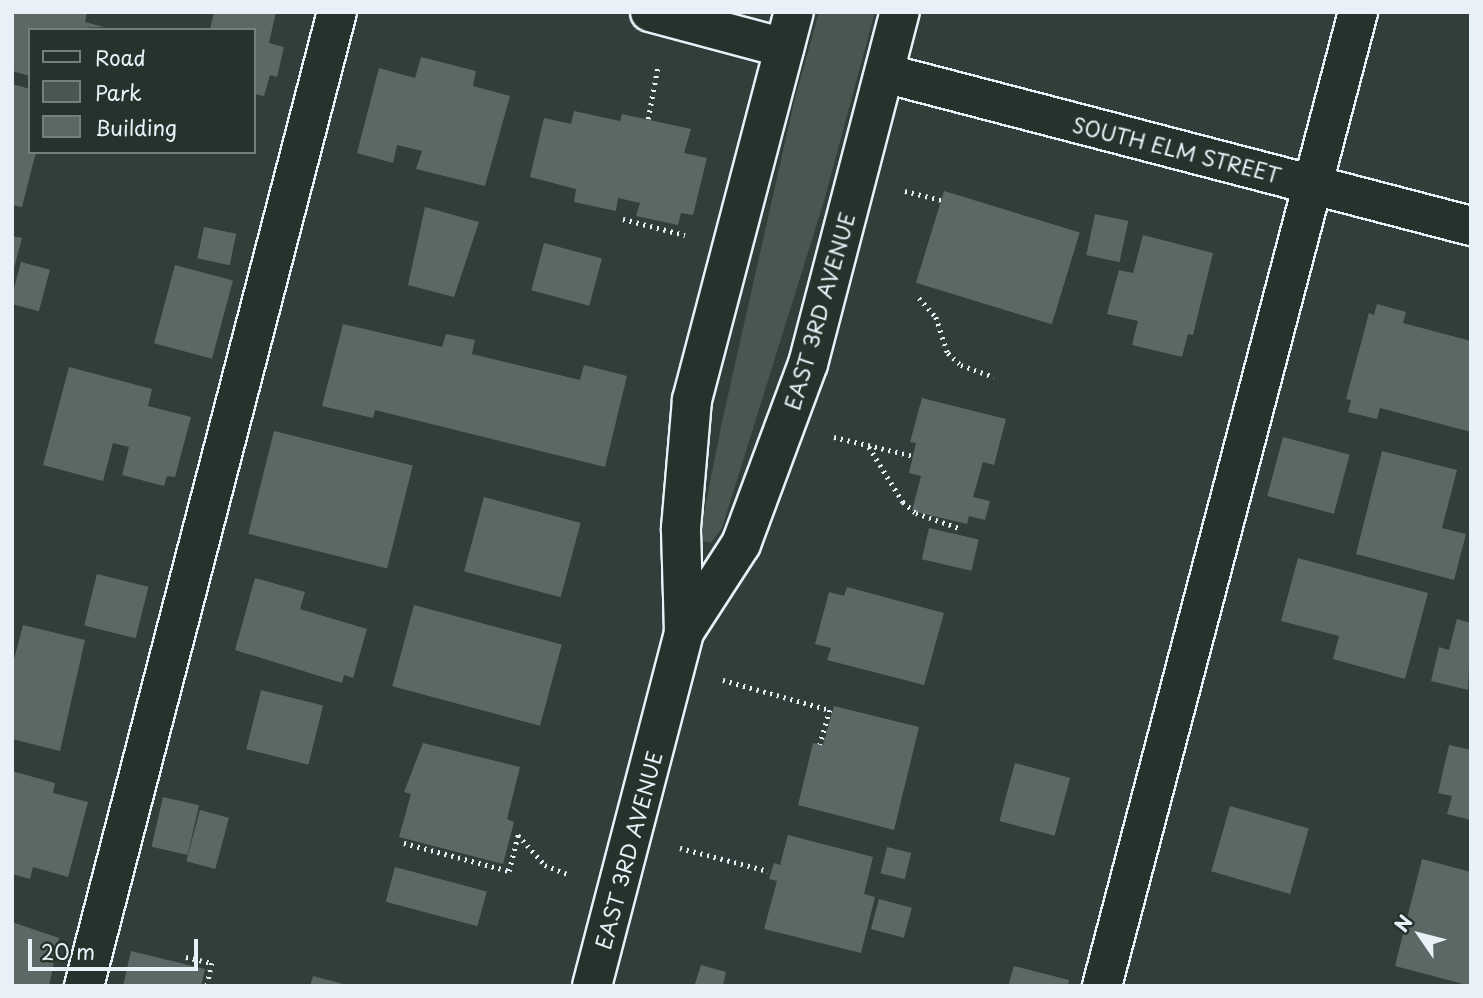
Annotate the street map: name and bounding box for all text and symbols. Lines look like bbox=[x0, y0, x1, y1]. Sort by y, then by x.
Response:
legend bbox=[28, 28, 256, 154]
text: Road bbox=[95, 41, 146, 73]
text: Park bbox=[95, 76, 142, 108]
text: Building bbox=[95, 111, 177, 143]
street label: SOUTH ELM STREET bbox=[1069, 111, 1285, 187]
street label: EAST 3RD AVENUE bbox=[779, 210, 859, 412]
street label: EAST 3RD AVENUE bbox=[590, 749, 666, 951]
north arrow bbox=[1385, 900, 1455, 970]
text: N bbox=[1387, 909, 1419, 937]
scale bar bbox=[32, 925, 201, 969]
text: 20 m bbox=[41, 935, 95, 967]

